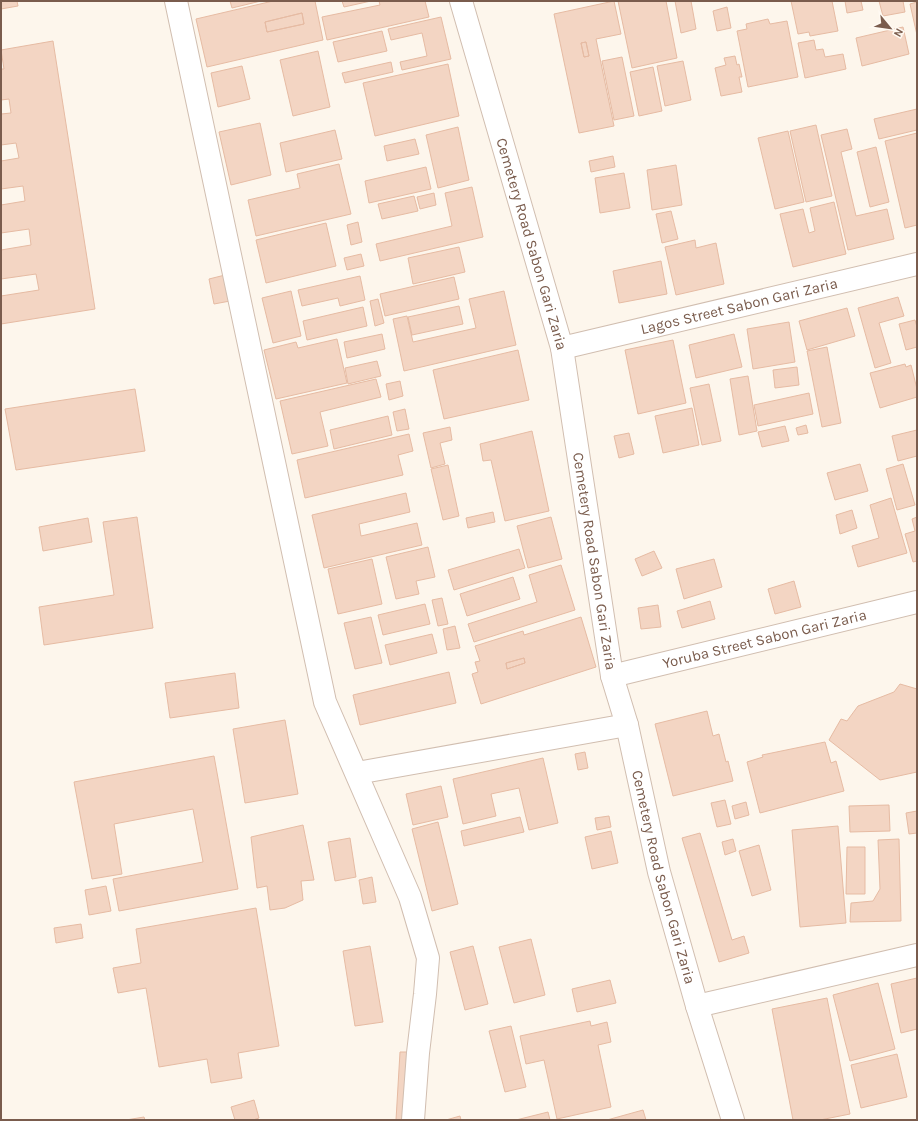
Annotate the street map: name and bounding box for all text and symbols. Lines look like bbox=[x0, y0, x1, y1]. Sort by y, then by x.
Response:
north arrow bbox=[870, 8, 910, 48]
text: N bbox=[891, 26, 906, 39]
street label: Cemetery Road Sabon Gari Zaria bbox=[492, 136, 571, 352]
street label: Lagos Street Sabon Gari Zaria bbox=[639, 274, 839, 338]
street label: Cemetery Road Sabon Gari Zaria bbox=[569, 451, 620, 671]
street label: Yoruba Street Sabon Gari Zaria bbox=[661, 606, 868, 672]
street label: Cemetery Road Sabon Gari Zaria bbox=[628, 769, 699, 986]

